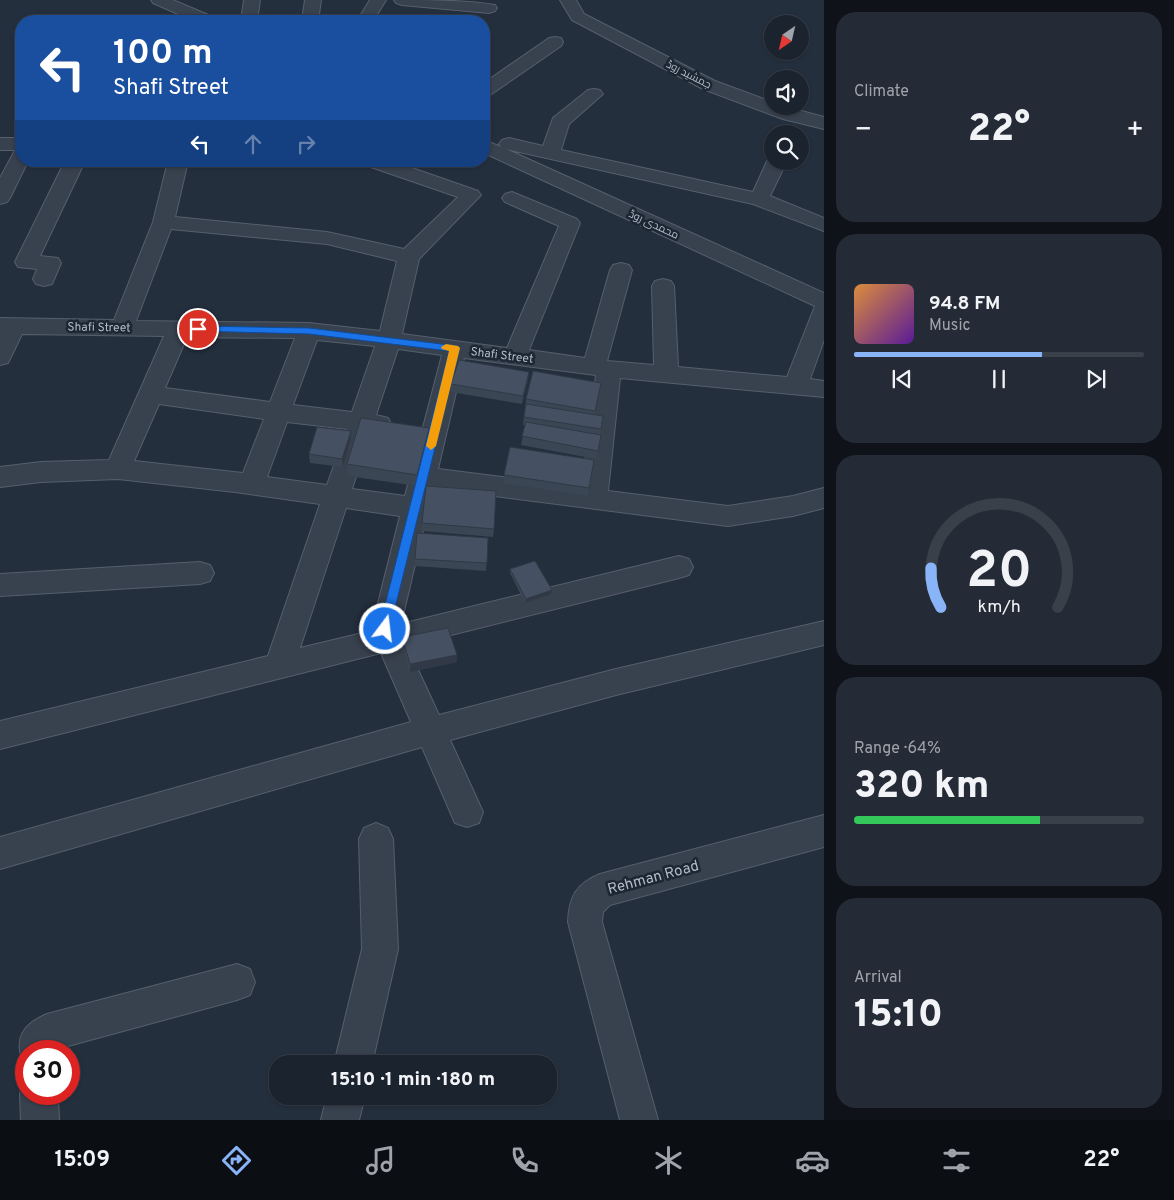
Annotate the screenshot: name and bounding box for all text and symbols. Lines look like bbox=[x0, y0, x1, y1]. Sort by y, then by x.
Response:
north arrow bbox=[764, 15, 809, 60]
map controls bbox=[764, 15, 809, 170]
text: 100 m bbox=[113, 32, 213, 76]
icon: left bbox=[30, 35, 95, 100]
street label: جمشید روڈ bbox=[664, 58, 714, 92]
button: sound bbox=[764, 70, 809, 115]
text: Shafi Street bbox=[113, 75, 229, 102]
text: Climate bbox=[854, 82, 909, 102]
text: 22° bbox=[968, 106, 1030, 155]
text: − bbox=[854, 113, 872, 149]
text: + bbox=[1126, 113, 1144, 149]
button: search bbox=[764, 125, 809, 170]
icon: left bbox=[186, 130, 214, 158]
icon: ahead bbox=[239, 130, 267, 158]
icon: right bbox=[292, 130, 320, 158]
street label: محمدی روڈ bbox=[626, 207, 681, 243]
text: 94.8 FM bbox=[929, 292, 1000, 316]
pin bbox=[177, 308, 219, 350]
icon: arrive bbox=[184, 315, 212, 343]
text: Music bbox=[929, 316, 970, 336]
street label: Shafi Street bbox=[67, 319, 131, 337]
street label: Shafi Street bbox=[470, 344, 534, 368]
icon: previous bbox=[888, 365, 916, 393]
icon: pause bbox=[985, 365, 1013, 393]
icon: next bbox=[1082, 365, 1110, 393]
text: 20 bbox=[966, 540, 1032, 606]
text: km/h bbox=[977, 596, 1021, 619]
position arrow bbox=[358, 602, 410, 654]
text: Range · 64% bbox=[854, 739, 941, 759]
text: 320 km bbox=[854, 763, 989, 812]
street label: Rehman Road bbox=[606, 857, 701, 900]
text: Arrival bbox=[854, 968, 902, 988]
text: 15:10 bbox=[854, 992, 943, 1041]
speed limit sign: 30 bbox=[15, 1040, 80, 1105]
text: 15:10 · 1 min · 180 m bbox=[331, 1068, 495, 1092]
icon: directions bbox=[219, 1143, 254, 1178]
icon: music bbox=[363, 1143, 398, 1178]
icon: phone bbox=[507, 1143, 542, 1178]
icon: climate bbox=[651, 1143, 686, 1178]
icon: car bbox=[795, 1143, 830, 1178]
icon: filters bbox=[939, 1143, 974, 1178]
text: 15:09 bbox=[55, 1147, 110, 1174]
text: 22° bbox=[1083, 1147, 1119, 1174]

